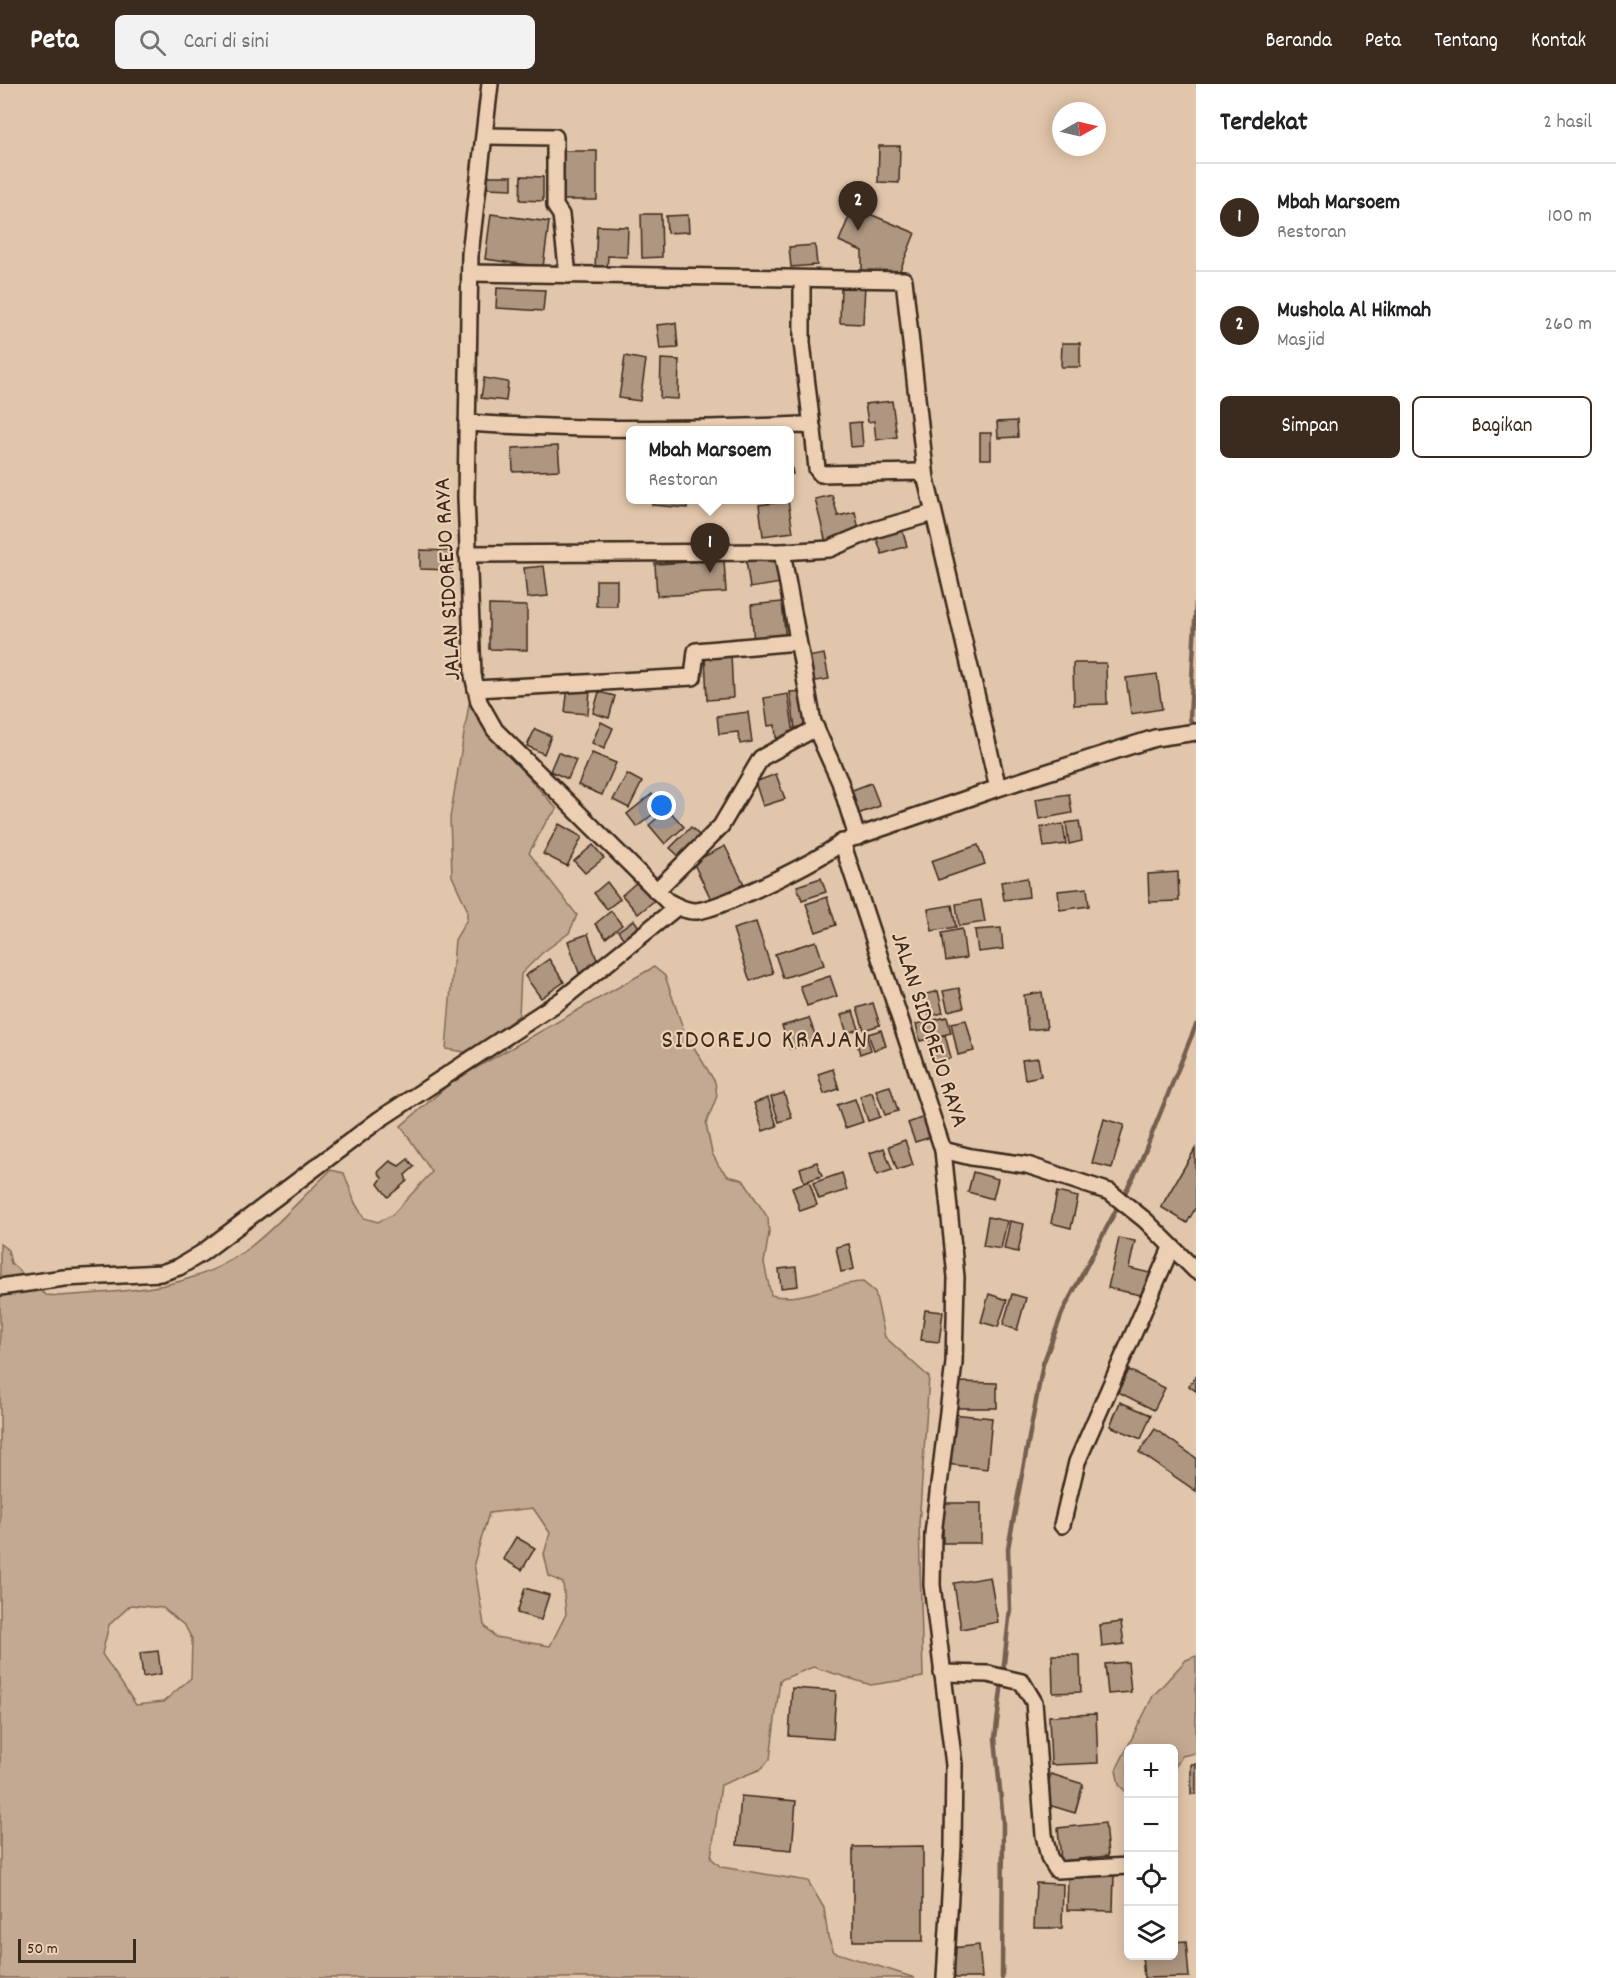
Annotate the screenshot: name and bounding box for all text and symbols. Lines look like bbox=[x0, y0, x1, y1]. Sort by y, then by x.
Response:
search box bbox=[115, 15, 535, 69]
text: Peta bbox=[30, 22, 79, 62]
icon: search bbox=[136, 26, 169, 59]
text: Cari di sini bbox=[184, 27, 269, 58]
text: Beranda bbox=[1266, 27, 1332, 57]
text: Peta bbox=[1365, 27, 1401, 57]
text: Tentang bbox=[1434, 27, 1498, 57]
text: Kontak bbox=[1531, 27, 1586, 57]
north arrow bbox=[1052, 102, 1106, 156]
text: Terdekat bbox=[1220, 105, 1308, 142]
text: 2 hasil bbox=[1543, 109, 1592, 137]
pin: 2 bbox=[838, 182, 878, 231]
text: Mbah Marsoem bbox=[1277, 188, 1400, 219]
text: 1 bbox=[1237, 203, 1242, 231]
text: 100 m bbox=[1548, 203, 1592, 231]
text: Restoran bbox=[1277, 219, 1346, 247]
text: Mushola Al Hikmah bbox=[1277, 296, 1431, 327]
text: 2 bbox=[1235, 311, 1244, 339]
text: 260 m bbox=[1544, 311, 1592, 339]
text: Masjid bbox=[1277, 327, 1325, 355]
button: Simpan bbox=[1220, 396, 1400, 458]
button: Bagikan bbox=[1412, 396, 1592, 458]
popup bbox=[626, 426, 794, 504]
text: Mbah Marsoem bbox=[648, 436, 772, 467]
text: Restoran bbox=[648, 467, 718, 495]
street label: JALAN SIDOREJO RAYA bbox=[427, 476, 471, 682]
pin: 1 bbox=[690, 524, 730, 573]
your location bbox=[647, 791, 676, 820]
street label: JALAN SIDOREJO RAYA bbox=[880, 928, 976, 1132]
district label: SIDOREJO KRAJAN bbox=[661, 1022, 869, 1061]
map controls bbox=[1124, 1744, 1178, 1960]
button: + bbox=[1124, 1744, 1178, 1798]
button: − bbox=[1124, 1798, 1178, 1852]
button: locate bbox=[1124, 1852, 1178, 1906]
button: layers bbox=[1124, 1906, 1178, 1960]
scale bar bbox=[18, 1936, 136, 1964]
text: 50 m bbox=[27, 1938, 58, 1961]

